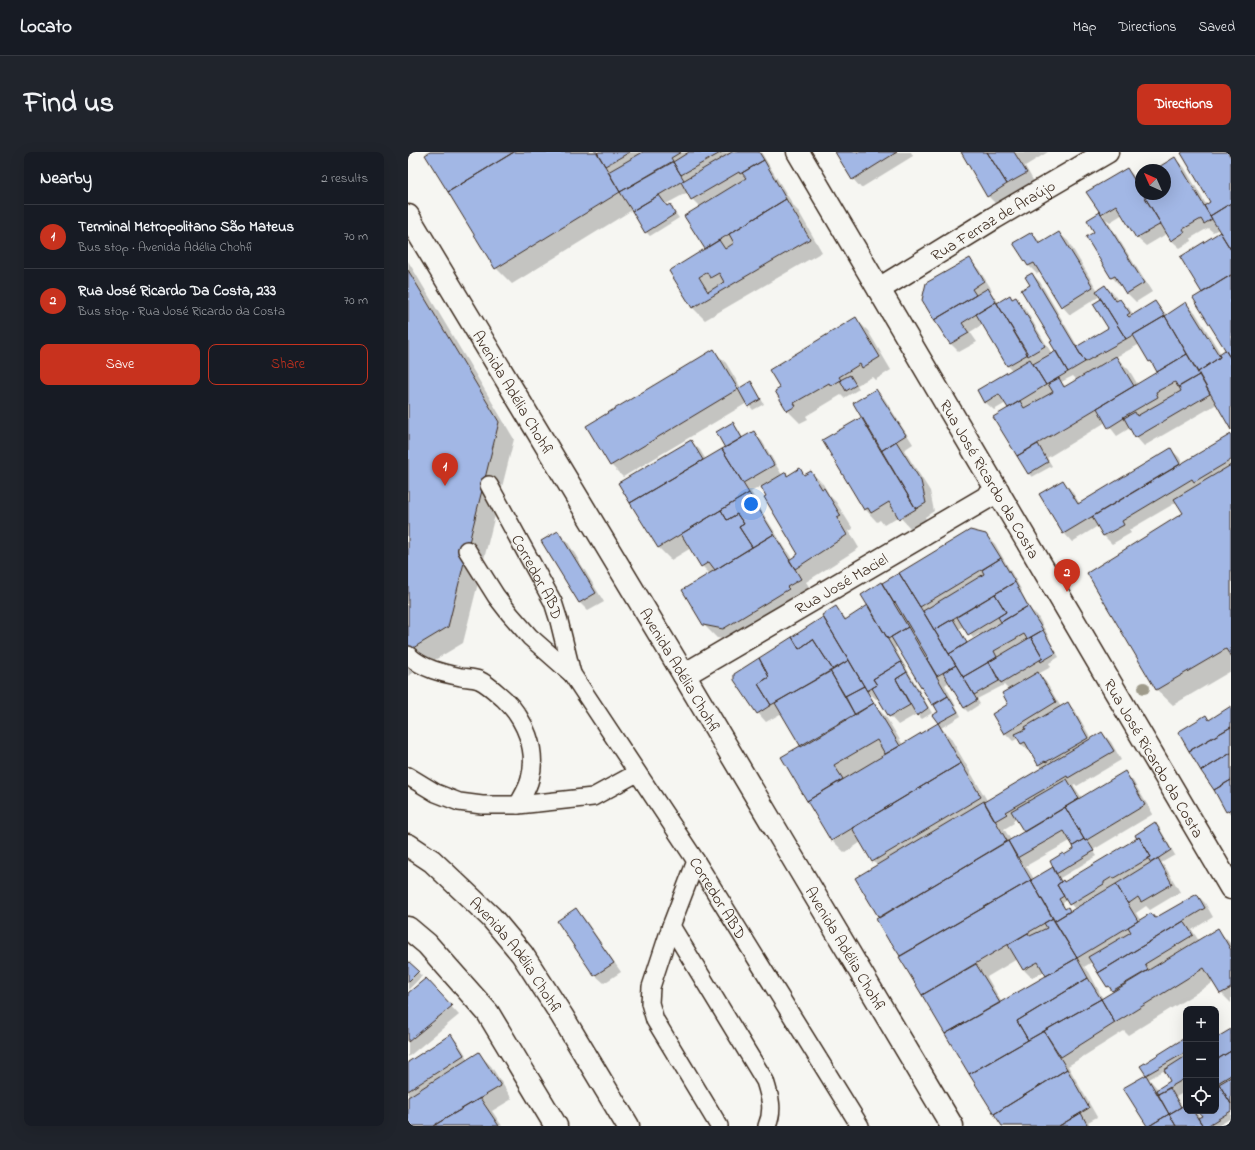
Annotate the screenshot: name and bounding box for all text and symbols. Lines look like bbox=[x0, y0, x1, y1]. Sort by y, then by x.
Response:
text: Locato bbox=[20, 14, 72, 41]
text: Map bbox=[1073, 17, 1096, 38]
text: Directions bbox=[1118, 17, 1176, 38]
text: Saved bbox=[1198, 17, 1235, 38]
text: Find us bbox=[24, 84, 114, 125]
button: Directions bbox=[1137, 84, 1231, 125]
north arrow bbox=[1135, 164, 1171, 200]
text: Nearby bbox=[40, 166, 92, 191]
text: 2 results bbox=[321, 169, 368, 188]
street label: Rua Ferraz de Araújo bbox=[927, 175, 1060, 268]
text: Terminal Metropolitano São Mateus bbox=[78, 216, 294, 238]
text: 1 bbox=[51, 227, 55, 246]
text: 70 m bbox=[344, 227, 368, 246]
text: Bus stop · Avenida Adélia Chohfi bbox=[78, 238, 254, 257]
text: Rua José Ricardo Da Costa, 233 bbox=[78, 280, 276, 302]
text: 2 bbox=[50, 291, 56, 310]
text: 70 m bbox=[344, 291, 368, 310]
text: Bus stop · Rua José Ricardo da Costa bbox=[78, 302, 285, 321]
street label: Avenida Adélia Chohfi bbox=[465, 326, 559, 461]
button: Save bbox=[40, 344, 200, 385]
button: Share bbox=[208, 344, 368, 385]
street label: Rua José Ricardo da Costa bbox=[932, 396, 1045, 564]
pin: 1 bbox=[432, 453, 458, 486]
your location bbox=[741, 494, 761, 514]
street label: Corredor ABD bbox=[504, 531, 568, 623]
street label: Rua José Maciel bbox=[791, 548, 893, 621]
pin: 2 bbox=[1054, 559, 1080, 592]
street label: Avenida Adélia Chohfi bbox=[632, 604, 726, 739]
street label: Rua José Ricardo da Costa bbox=[1097, 675, 1209, 843]
street label: Corredor ABD bbox=[682, 853, 752, 944]
street label: Avenida Adélia Chohfi bbox=[798, 882, 892, 1017]
street label: Avenida Adélia Chohfi bbox=[463, 892, 568, 1019]
map controls bbox=[1183, 1006, 1219, 1114]
button: + bbox=[1183, 1006, 1219, 1042]
button: − bbox=[1183, 1042, 1219, 1078]
button: locate bbox=[1183, 1078, 1219, 1114]

